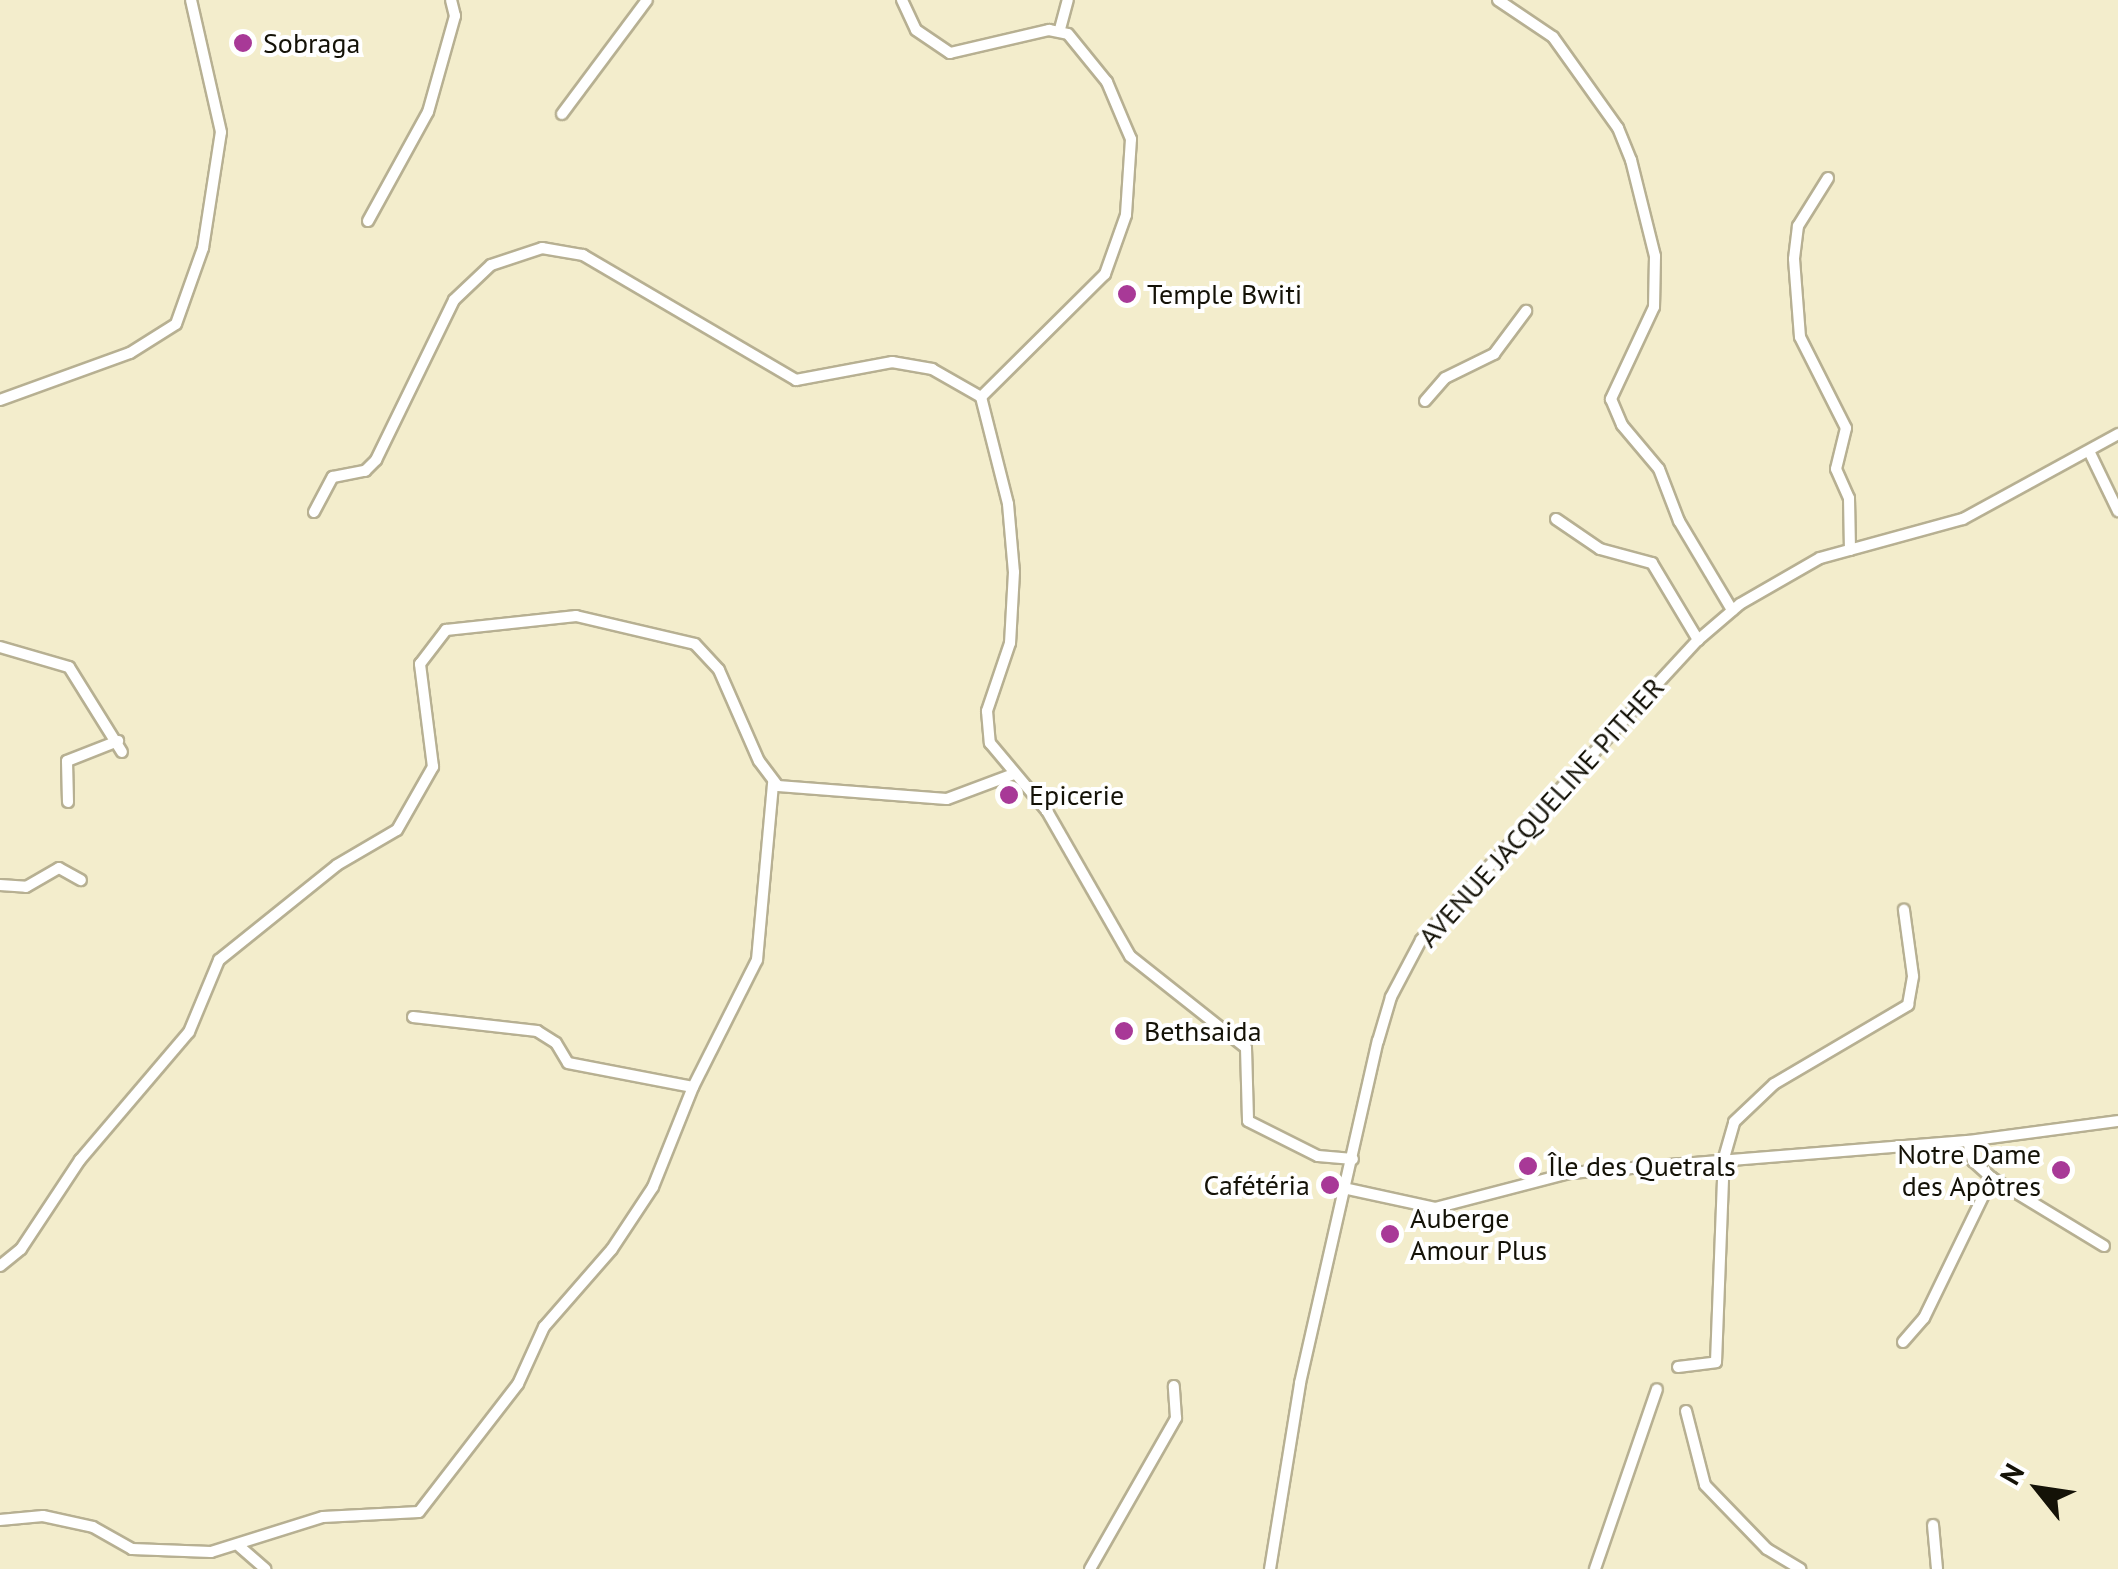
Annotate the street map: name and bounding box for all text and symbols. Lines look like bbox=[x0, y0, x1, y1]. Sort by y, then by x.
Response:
place label: Sobraga bbox=[263, 26, 360, 60]
marker: Sobraga bbox=[232, 32, 254, 54]
place label: Temple Bwiti bbox=[1147, 277, 1302, 311]
marker: Temple Bwiti bbox=[1116, 283, 1138, 305]
street label: AVENUE JACQUELINE PITHER bbox=[1411, 670, 1671, 954]
place label: Epicerie bbox=[1029, 778, 1124, 812]
marker: Epicerie bbox=[998, 784, 1020, 806]
place label: Bethsaida bbox=[1144, 1014, 1262, 1048]
marker: Bethsaida bbox=[1113, 1020, 1135, 1042]
place label: Notre Dame des Apôtres bbox=[1897, 1137, 2041, 1203]
place label: Île des Quetrals bbox=[1548, 1149, 1736, 1183]
marker: Île des Quetrals bbox=[1517, 1155, 1539, 1177]
marker: Notre Dame des Apôtres bbox=[2050, 1159, 2072, 1181]
place label: Cafétéria bbox=[1203, 1168, 1310, 1202]
marker: Cafétéria bbox=[1319, 1174, 1341, 1196]
place label: Auberge Amour Plus bbox=[1410, 1201, 1547, 1267]
marker: Auberge Amour Plus bbox=[1379, 1223, 1401, 1245]
north arrow bbox=[1988, 1439, 2088, 1539]
text: N bbox=[1991, 1457, 2032, 1491]

